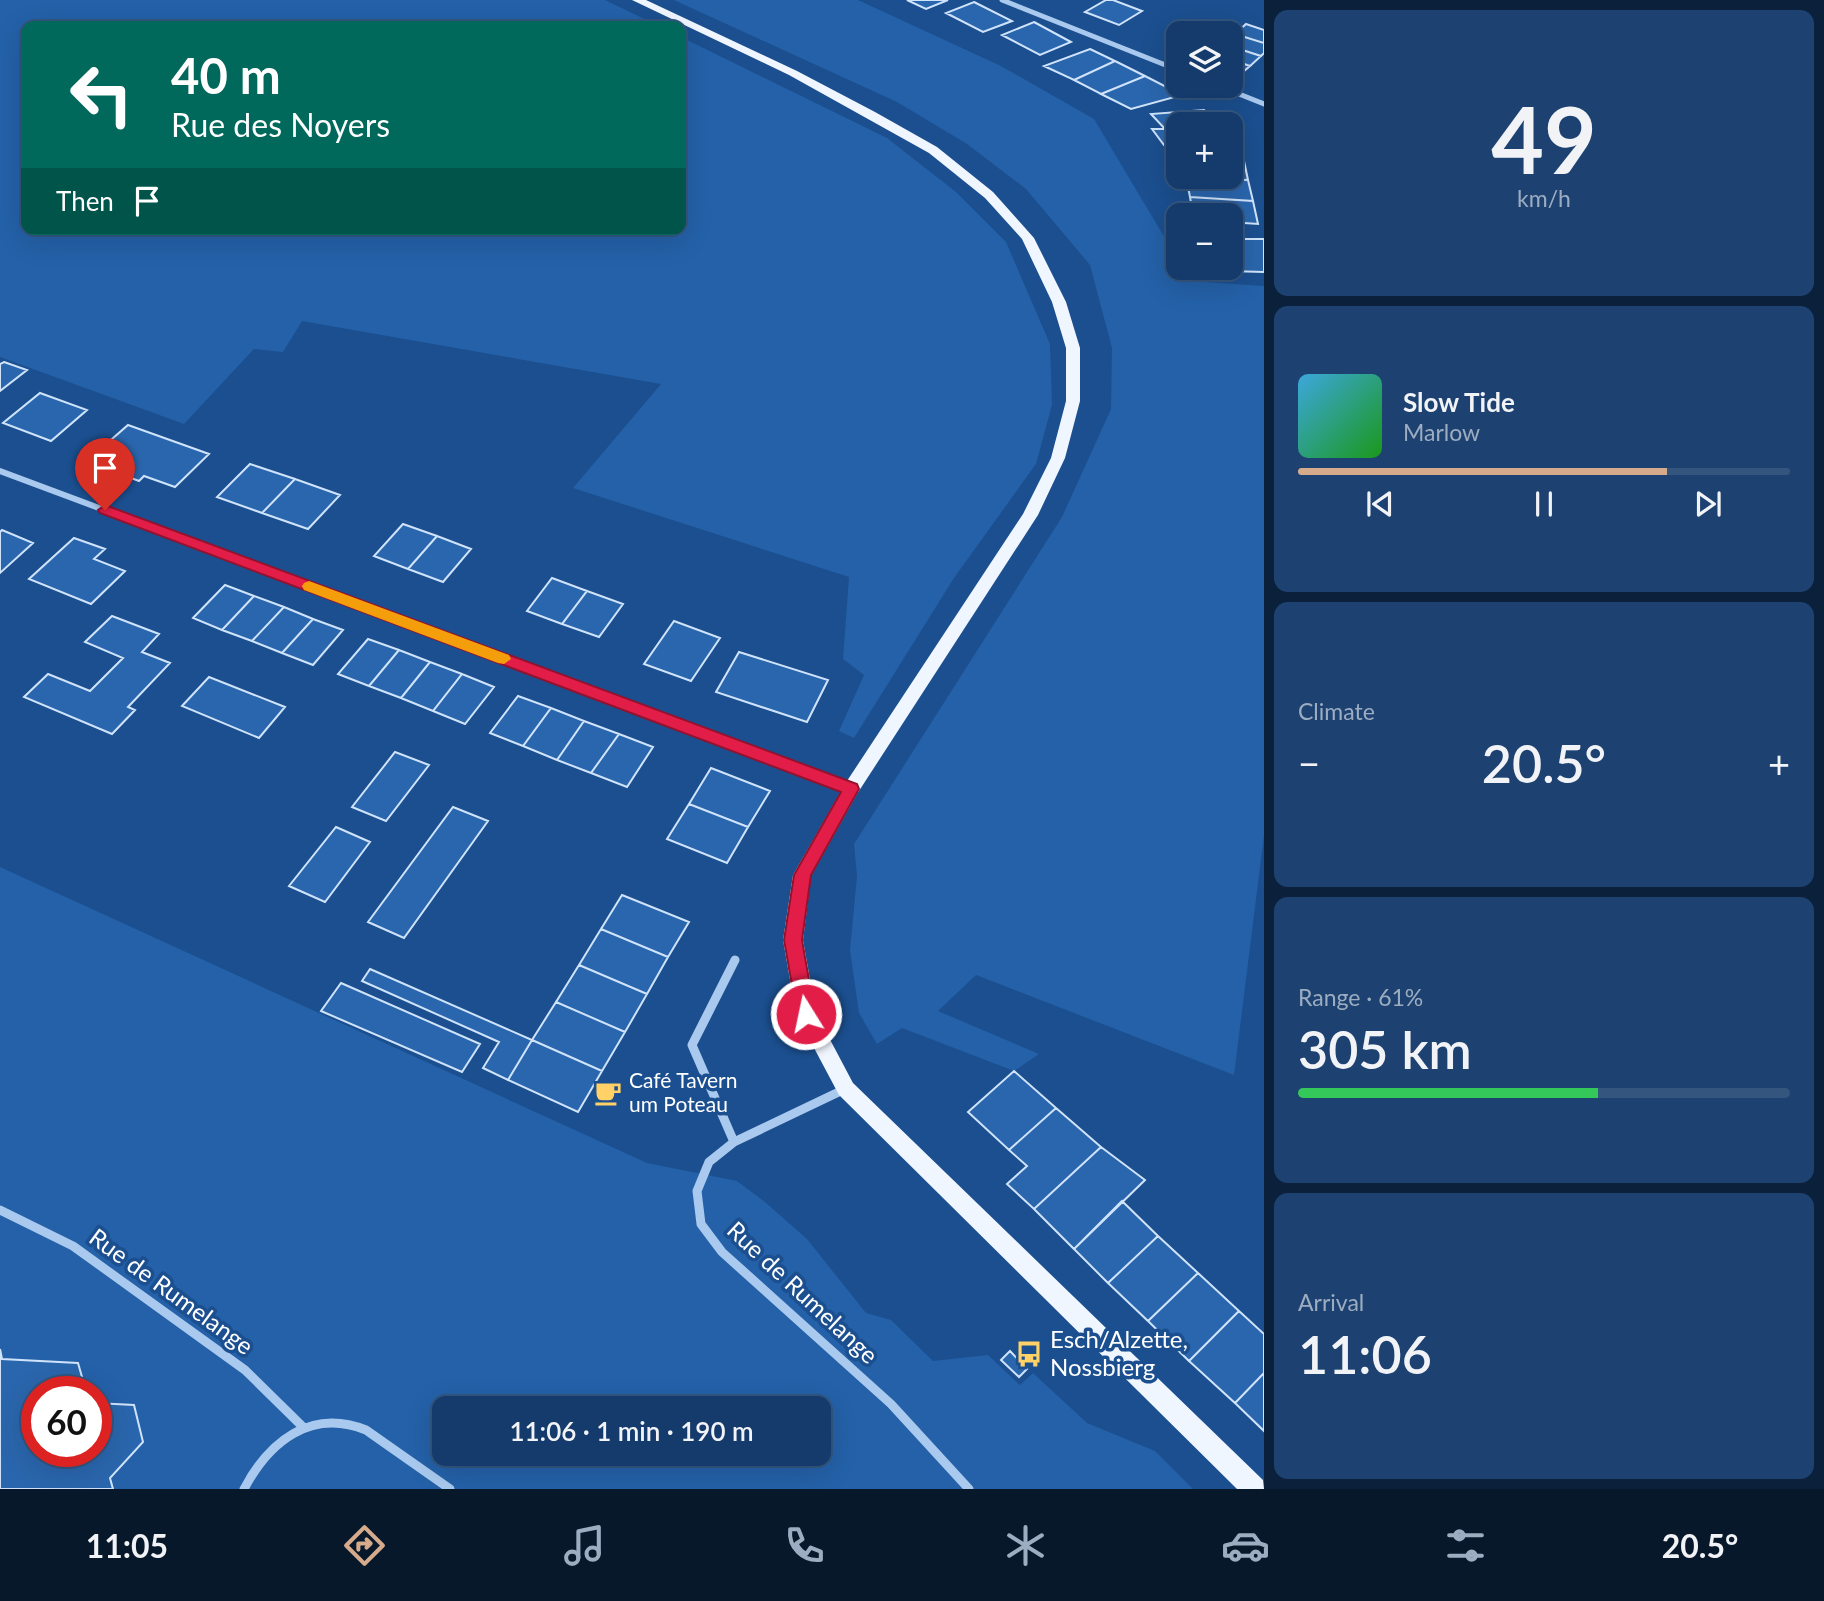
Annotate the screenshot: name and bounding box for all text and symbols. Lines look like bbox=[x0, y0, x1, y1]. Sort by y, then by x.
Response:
map controls bbox=[1166, 21, 1243, 280]
button: layers bbox=[1166, 21, 1243, 98]
text: 40 m bbox=[171, 46, 281, 104]
icon: left bbox=[56, 49, 147, 140]
text: 49 bbox=[1491, 84, 1597, 193]
text: Rue des Noyers bbox=[171, 105, 390, 144]
button: + bbox=[1166, 112, 1243, 189]
icon: arrive bbox=[128, 182, 166, 220]
text: km/h bbox=[1517, 184, 1571, 212]
text: Then bbox=[56, 185, 114, 217]
button: − bbox=[1166, 203, 1243, 280]
text: Slow Tide bbox=[1403, 386, 1515, 418]
text: Marlow bbox=[1403, 418, 1480, 446]
pin bbox=[75, 438, 135, 510]
icon: arrive bbox=[86, 449, 124, 487]
icon: previous bbox=[1361, 485, 1399, 523]
icon: pause bbox=[1525, 485, 1563, 523]
icon: next bbox=[1689, 485, 1727, 523]
text: Climate bbox=[1298, 697, 1375, 725]
text: 20.5° bbox=[1482, 732, 1606, 794]
text: − bbox=[1298, 740, 1320, 786]
text: + bbox=[1768, 740, 1790, 786]
position arrow bbox=[769, 977, 843, 1051]
text: Range · 61% bbox=[1298, 983, 1423, 1011]
text: 305 km bbox=[1298, 1018, 1472, 1080]
place label: Café Tavern um Poteau bbox=[629, 1067, 737, 1116]
cafe icon: Café Tavern um Poteau bbox=[593, 1078, 623, 1108]
street label: Rue de Rumelange bbox=[722, 1215, 884, 1369]
street label: Rue de Rumelange bbox=[84, 1222, 259, 1360]
text: Arrival bbox=[1298, 1288, 1364, 1316]
text: 11:06 bbox=[1298, 1323, 1432, 1385]
place label: Esch/Alzette, Nossbierg bbox=[1050, 1324, 1188, 1381]
bus stop icon: Esch/Alzette, Nossbierg bbox=[1014, 1339, 1044, 1369]
speed limit sign: 60 bbox=[21, 1376, 112, 1467]
text: 11:06 · 1 min · 190 m bbox=[509, 1415, 754, 1447]
icon: directions bbox=[340, 1521, 389, 1570]
icon: music bbox=[560, 1521, 609, 1570]
icon: phone bbox=[780, 1521, 829, 1570]
icon: climate bbox=[1001, 1521, 1050, 1570]
icon: car bbox=[1221, 1521, 1270, 1570]
icon: filters bbox=[1441, 1521, 1490, 1570]
text: 11:05 bbox=[86, 1526, 168, 1565]
text: 20.5° bbox=[1662, 1526, 1738, 1565]

